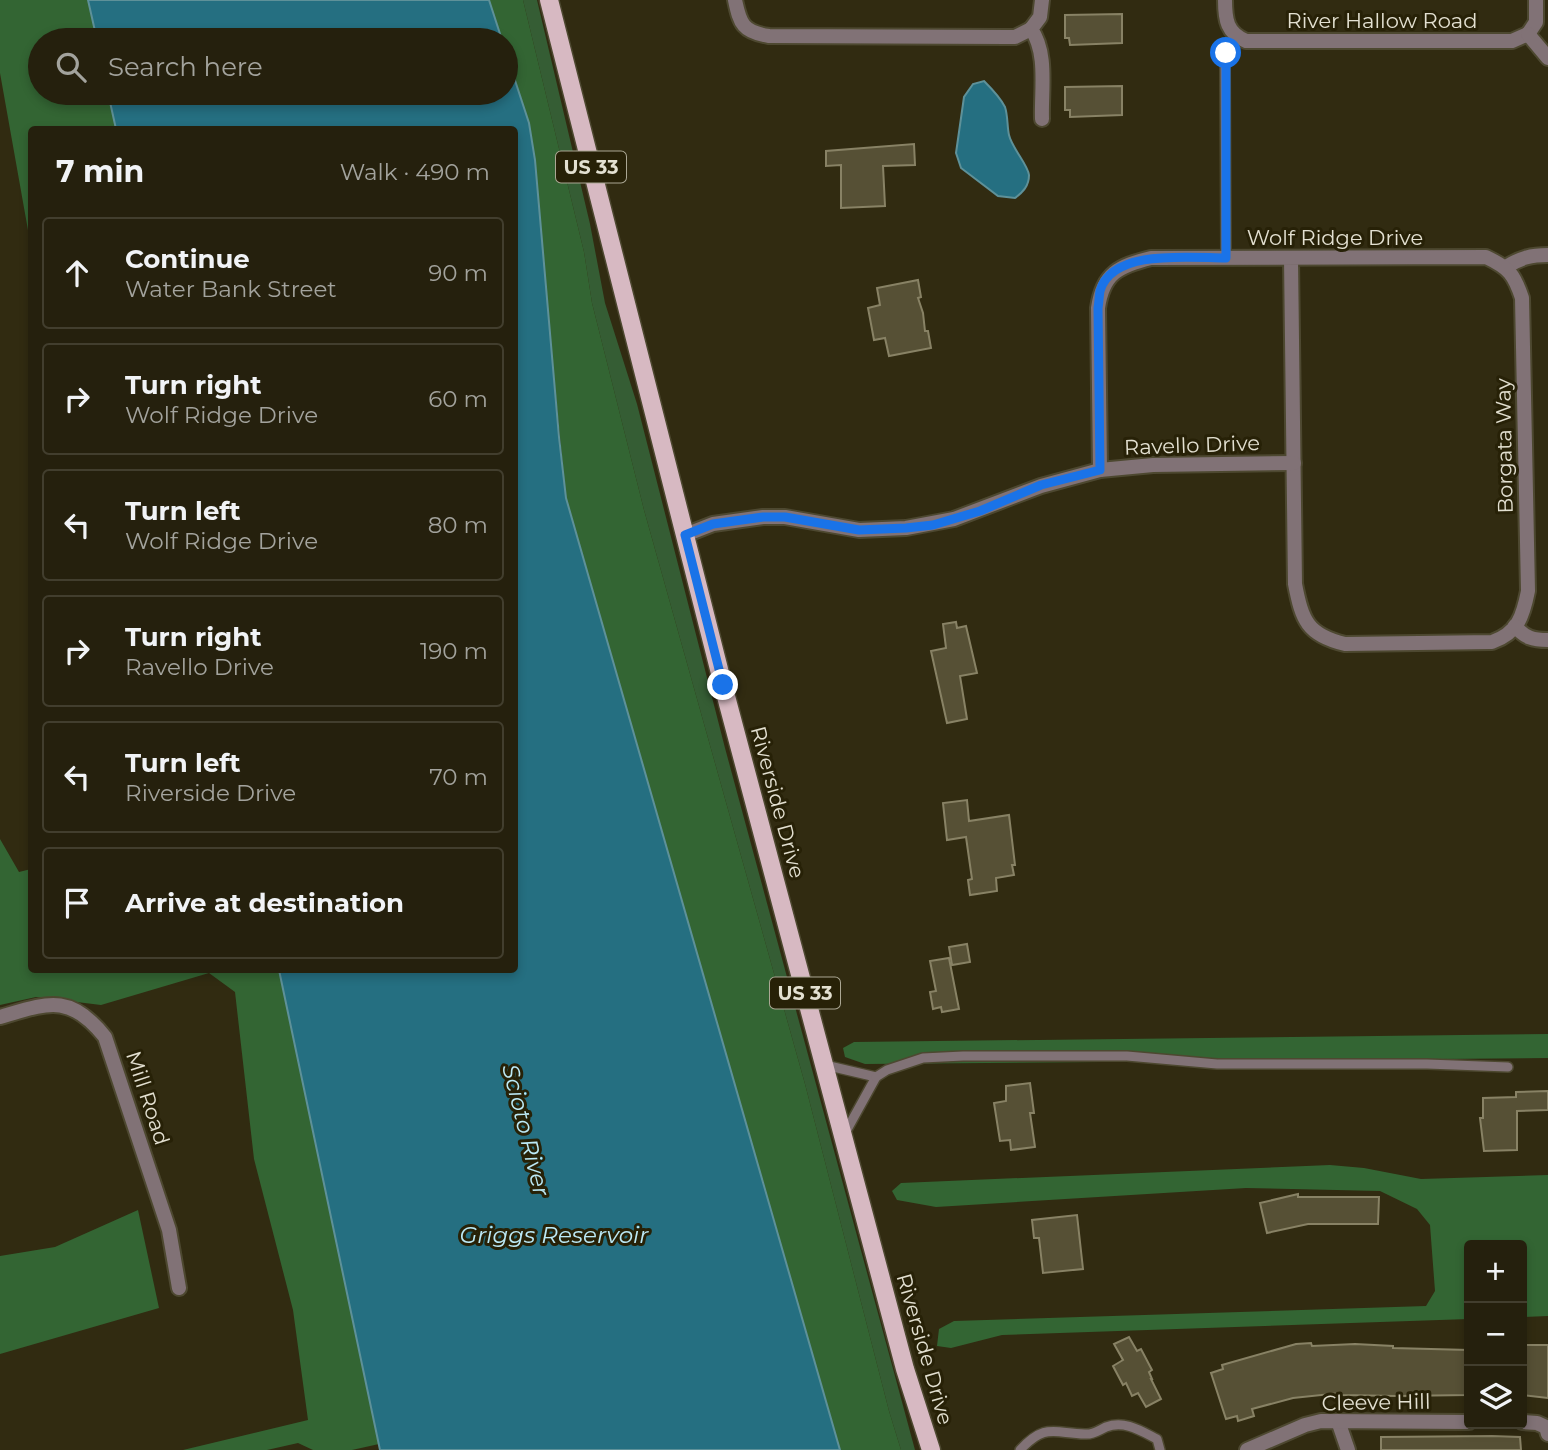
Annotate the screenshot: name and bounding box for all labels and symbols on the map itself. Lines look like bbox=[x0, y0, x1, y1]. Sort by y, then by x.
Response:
street label: River Hallow Road bbox=[1287, 8, 1478, 33]
route start bbox=[1210, 37, 1241, 68]
road number: US 33 bbox=[556, 152, 626, 182]
street label: Wolf Ridge Drive bbox=[1247, 225, 1423, 250]
street label: Borgata Way bbox=[1490, 377, 1518, 514]
street label: Ravello Drive bbox=[1124, 430, 1260, 460]
route end bbox=[707, 669, 738, 700]
street label: Riverside Drive bbox=[746, 723, 810, 881]
road number: US 33 bbox=[770, 978, 840, 1009]
street label: Mill Road bbox=[121, 1048, 175, 1148]
water label: Scioto River bbox=[496, 1061, 556, 1200]
water label: Griggs Reservoir bbox=[460, 1221, 649, 1249]
street label: Riverside Drive bbox=[891, 1270, 959, 1428]
street label: Cleeve Hill bbox=[1321, 1389, 1431, 1415]

